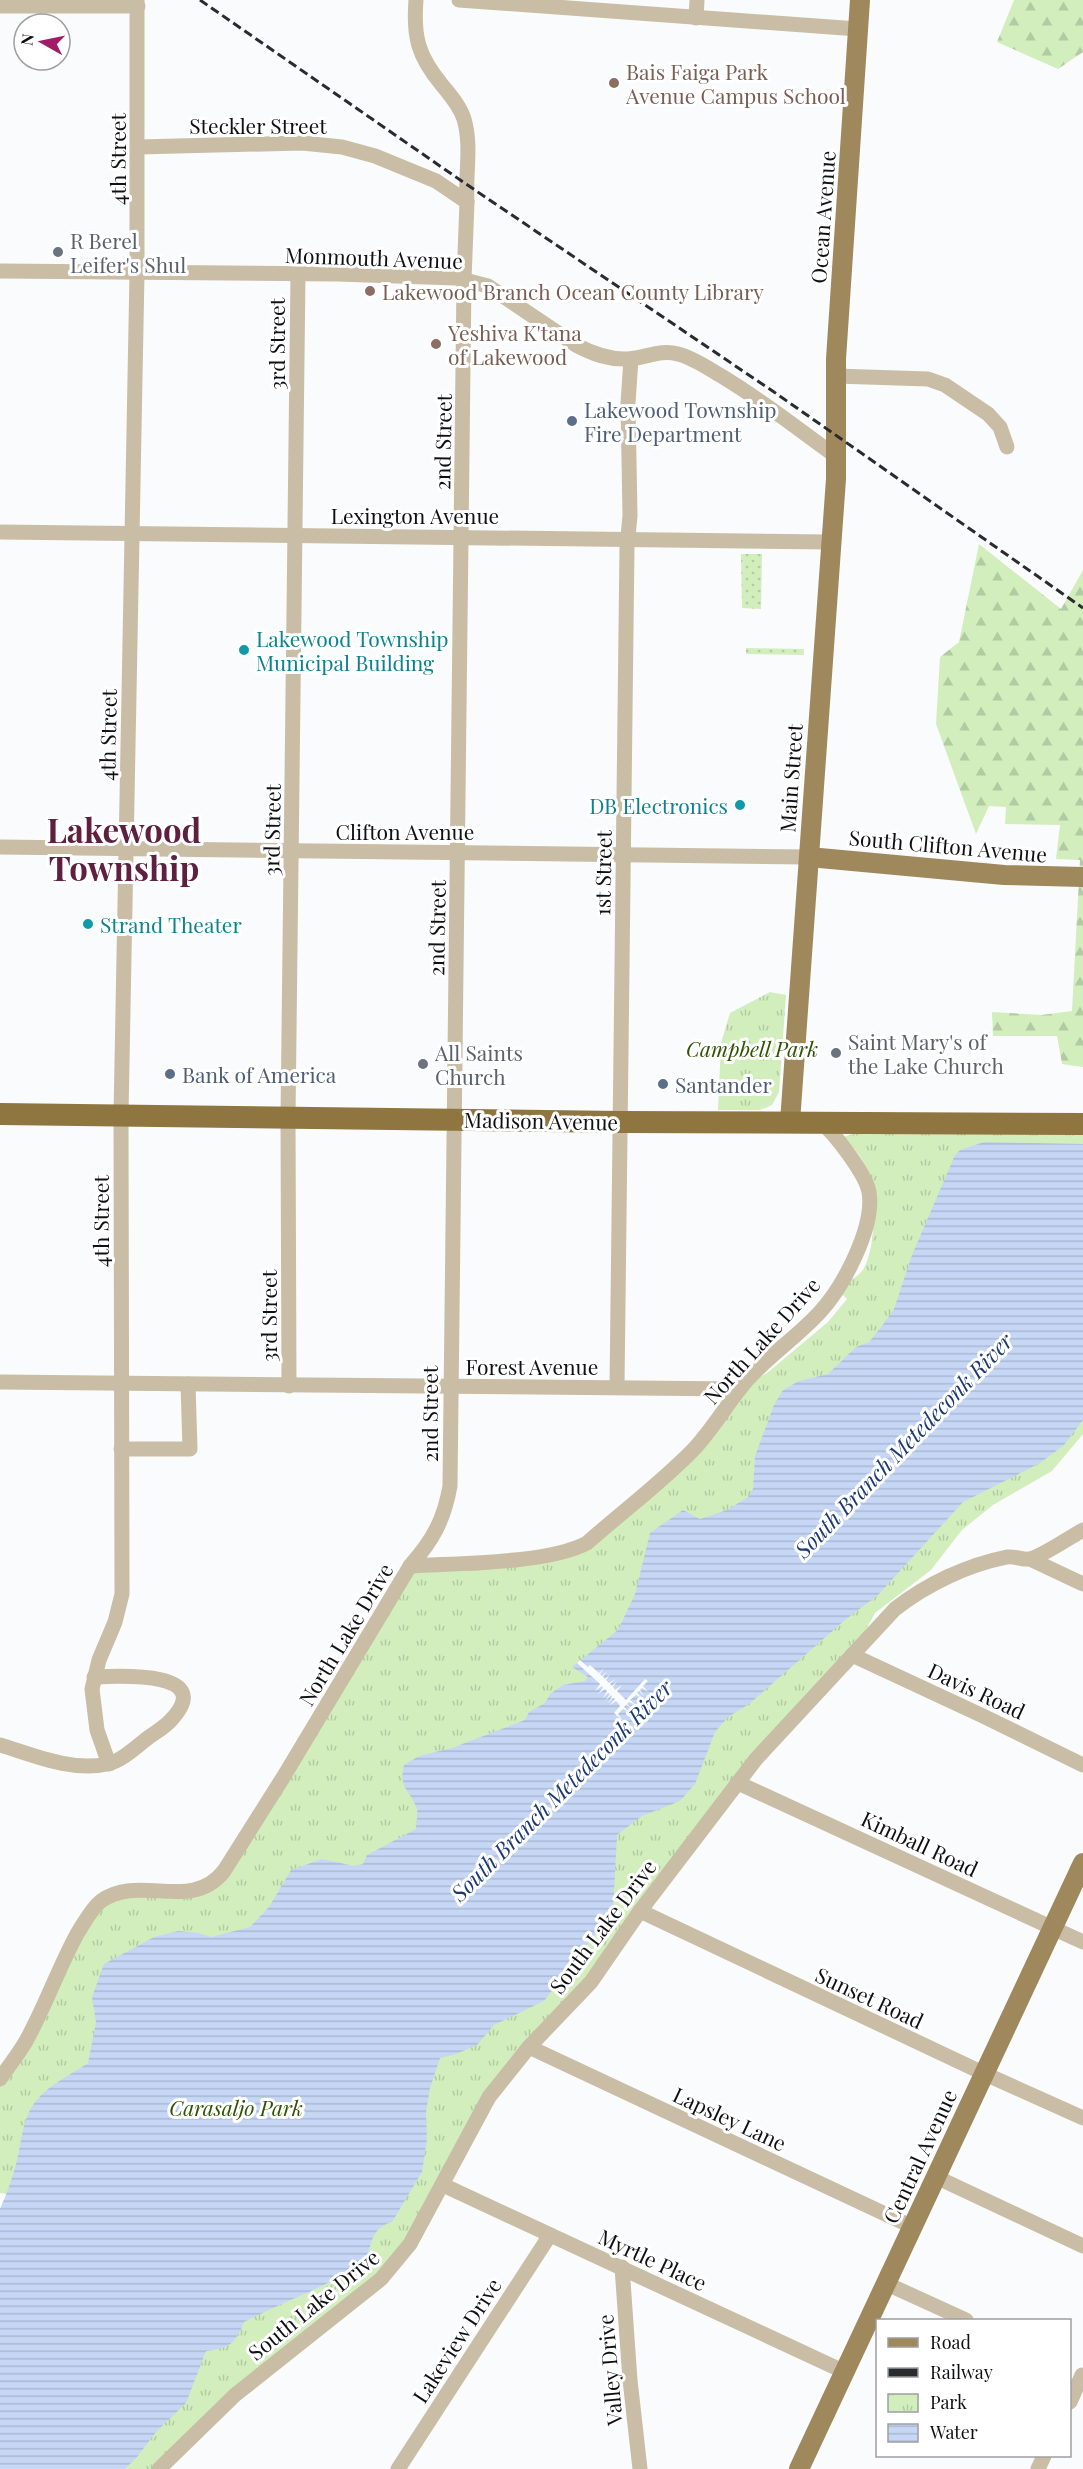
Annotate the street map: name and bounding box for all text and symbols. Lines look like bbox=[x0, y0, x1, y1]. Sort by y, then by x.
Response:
north arrow bbox=[12, 12, 72, 72]
text: N bbox=[15, 32, 38, 47]
place label: Bais Faiga Park Avenue Campus School bbox=[625, 57, 846, 109]
marker: Bais Faiga Park Avenue Campus School bbox=[607, 76, 621, 90]
street label: Steckler Street bbox=[189, 111, 327, 139]
street label: 4th Street bbox=[103, 113, 131, 205]
street label: Ocean Avenue bbox=[803, 150, 841, 284]
place label: R Berel Leifer's Shul bbox=[70, 226, 186, 278]
street label: Monmouth Avenue bbox=[285, 240, 463, 274]
marker: R Berel Leifer's Shul bbox=[51, 245, 65, 259]
place label: Lakewood Branch Ocean County Library bbox=[382, 277, 764, 305]
marker: Lakewood Branch Ocean County Library bbox=[363, 284, 377, 298]
street label: 3rd Street bbox=[262, 297, 290, 390]
place label: Yeshiva K'tana of Lakewood bbox=[447, 318, 582, 370]
marker: Yeshiva K'tana of Lakewood bbox=[429, 337, 443, 351]
street label: 2nd Street bbox=[427, 393, 457, 490]
place label: Lakewood Township Fire Department bbox=[584, 395, 777, 447]
marker: Lakewood Township Fire Department bbox=[565, 414, 579, 428]
street label: Lexington Avenue bbox=[331, 501, 499, 529]
place label: Lakewood Township Municipal Building bbox=[256, 624, 449, 676]
marker: Lakewood Township Municipal Building bbox=[237, 643, 251, 657]
street label: 4th Street bbox=[92, 688, 122, 781]
street label: Main Street bbox=[772, 722, 808, 833]
street label: 3rd Street bbox=[256, 783, 286, 876]
place label: DB Electronics bbox=[589, 791, 728, 819]
marker: DB Electronics bbox=[733, 798, 747, 812]
district label: Lakewood Township bbox=[47, 807, 202, 889]
street label: Clifton Avenue bbox=[336, 817, 474, 845]
street label: South Clifton Avenue bbox=[848, 822, 1048, 868]
street label: 1st Street bbox=[587, 829, 617, 916]
street label: 2nd Street bbox=[421, 879, 451, 976]
place label: Strand Theater bbox=[100, 910, 242, 938]
marker: Strand Theater bbox=[81, 917, 95, 931]
place label: Saint Mary's of the Lake Church bbox=[848, 1027, 1004, 1079]
park label: Campbell Park bbox=[686, 1034, 818, 1062]
place label: All Saints Church bbox=[434, 1038, 523, 1090]
marker: Saint Mary's of the Lake Church bbox=[829, 1046, 843, 1060]
marker: All Saints Church bbox=[416, 1057, 430, 1071]
place label: Bank of America bbox=[182, 1060, 337, 1088]
marker: Bank of America bbox=[163, 1067, 177, 1081]
place label: Santander bbox=[675, 1070, 773, 1098]
marker: Santander bbox=[656, 1077, 670, 1091]
street label: Madison Avenue bbox=[464, 1105, 618, 1135]
street label: 4th Street bbox=[86, 1175, 114, 1267]
street label: 3rd Street bbox=[254, 1269, 282, 1362]
street label: North Lake Drive bbox=[697, 1271, 825, 1409]
water label: South Branch Metedeconk River bbox=[787, 1326, 1019, 1565]
street label: Forest Avenue bbox=[466, 1352, 598, 1380]
street label: 2nd Street bbox=[415, 1365, 443, 1462]
street label: North Lake Drive bbox=[291, 1558, 399, 1710]
street label: Davis Road bbox=[924, 1655, 1030, 1725]
water label: South Branch Metedeconk River bbox=[443, 1672, 679, 1908]
street label: Kimball Road bbox=[857, 1804, 983, 1882]
street label: South Lake Drive bbox=[542, 1853, 662, 1999]
street label: Sunset Road bbox=[811, 1960, 929, 2034]
street label: Lapsley Lane bbox=[669, 2080, 791, 2156]
street label: Central Avenue bbox=[876, 2085, 962, 2227]
park label: Carasaljo Park bbox=[169, 2093, 303, 2121]
street label: Myrtle Place bbox=[594, 2222, 712, 2296]
street label: South Lake Drive bbox=[242, 2242, 384, 2366]
street label: Lakeview Drive bbox=[405, 2272, 507, 2408]
street label: Valley Drive bbox=[590, 2313, 628, 2428]
legend bbox=[876, 2319, 1071, 2457]
text: Road bbox=[930, 2330, 971, 2354]
text: Railway bbox=[930, 2360, 993, 2384]
text: Park bbox=[930, 2390, 967, 2414]
text: Water bbox=[929, 2420, 978, 2444]

